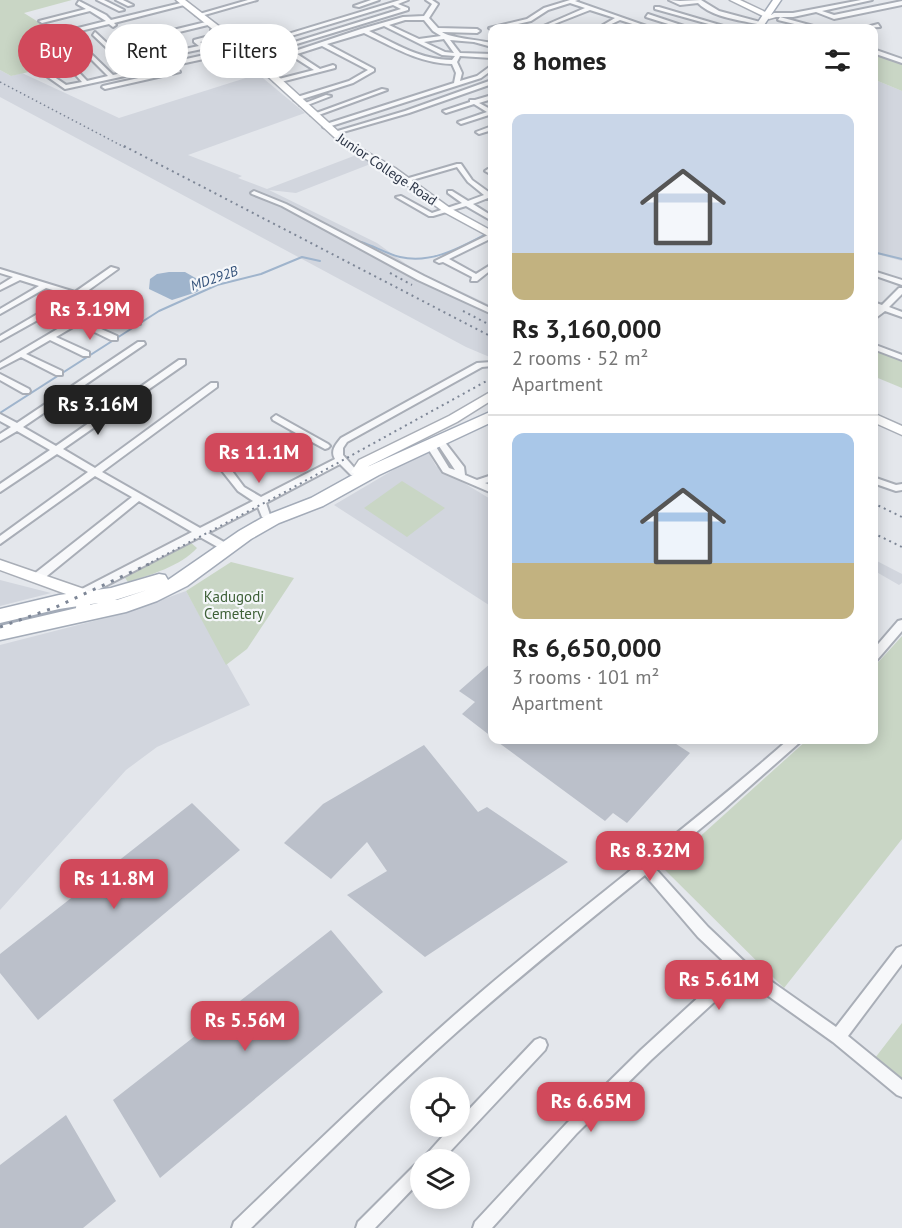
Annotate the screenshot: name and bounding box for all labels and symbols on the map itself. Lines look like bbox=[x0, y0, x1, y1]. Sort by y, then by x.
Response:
street label: Junior College Road bbox=[333, 128, 441, 209]
water label: MD292B bbox=[188, 261, 240, 294]
pin: Rs 3.19M bbox=[28, 290, 152, 341]
pin: Rs 3.16M bbox=[36, 385, 160, 436]
pin: Rs 11.1M bbox=[197, 433, 321, 484]
park label: Kadugodi Cemetery bbox=[204, 587, 264, 623]
pin: Rs 8.32M bbox=[588, 831, 712, 882]
pin: Rs 11.8M bbox=[52, 859, 176, 910]
pin: Rs 5.61M bbox=[657, 960, 781, 1011]
pin: Rs 5.56M bbox=[183, 1001, 307, 1052]
pin: Rs 6.65M bbox=[529, 1082, 653, 1133]

